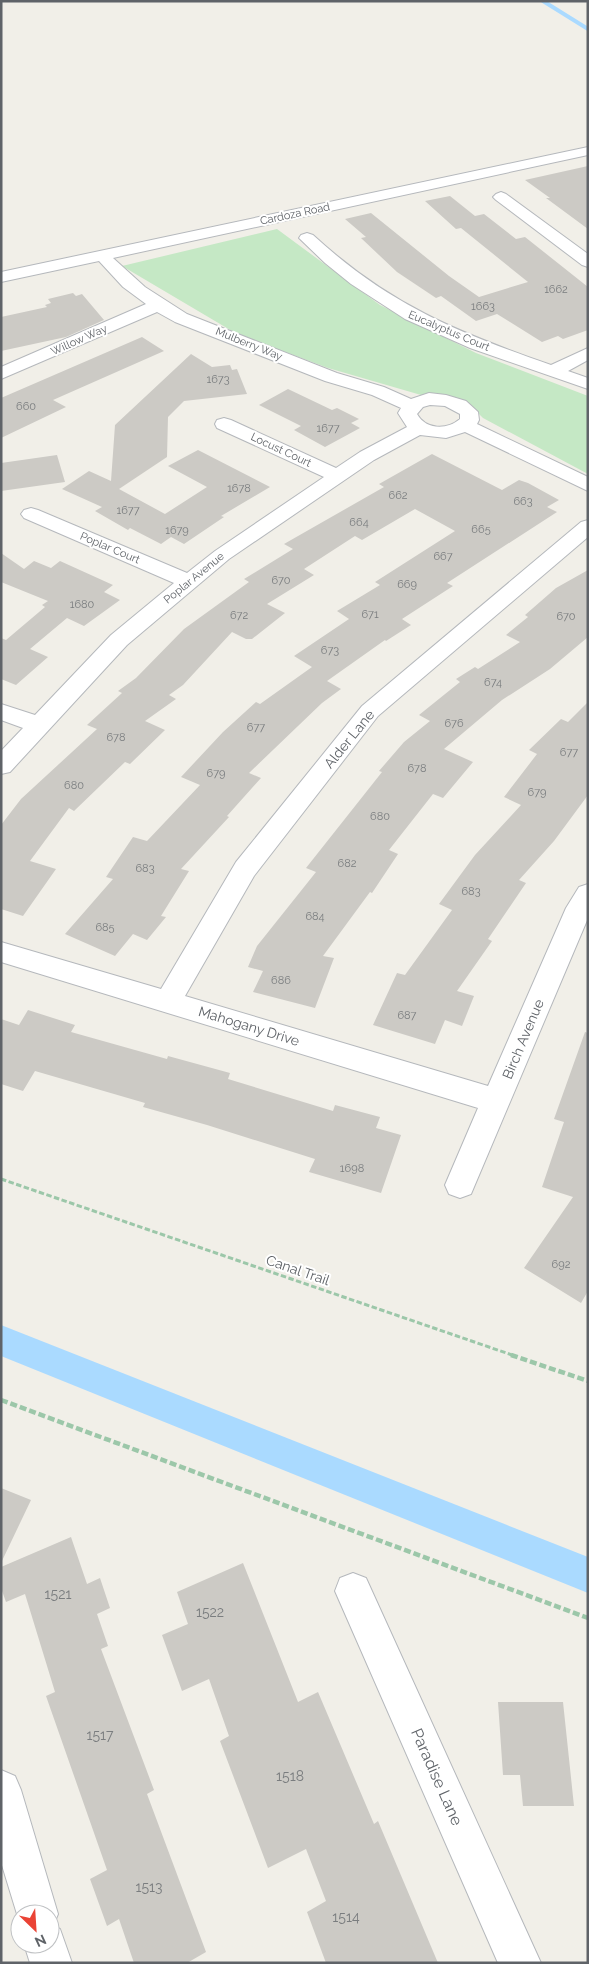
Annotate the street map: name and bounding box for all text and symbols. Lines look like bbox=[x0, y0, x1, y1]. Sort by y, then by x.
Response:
street label: Cardoza Road bbox=[259, 200, 331, 228]
house number: 1662 bbox=[544, 283, 568, 296]
house number: 1663 bbox=[471, 300, 495, 313]
street label: Eucalyptus Court bbox=[406, 308, 492, 354]
street label: Willow Way bbox=[49, 322, 109, 358]
street label: Mulberry Way bbox=[214, 325, 284, 363]
house number: 1673 bbox=[206, 373, 230, 386]
house number: 660 bbox=[16, 400, 36, 413]
house number: 1677 bbox=[316, 422, 340, 435]
street label: Locust Court bbox=[249, 430, 314, 470]
house number: 1678 bbox=[227, 482, 251, 495]
house number: 662 bbox=[389, 489, 408, 502]
house number: 663 bbox=[513, 495, 533, 508]
house number: 1677 bbox=[116, 504, 140, 517]
house number: 664 bbox=[349, 516, 369, 529]
house number: 665 bbox=[471, 523, 491, 536]
house number: 1679 bbox=[165, 524, 189, 537]
street label: Poplar Court bbox=[78, 530, 142, 567]
street label: Poplar Avenue bbox=[161, 549, 227, 606]
house number: 667 bbox=[433, 550, 453, 563]
house number: 670 bbox=[271, 574, 291, 587]
house number: 669 bbox=[397, 578, 417, 591]
house number: 1680 bbox=[70, 598, 95, 611]
house number: 671 bbox=[361, 608, 379, 621]
house number: 672 bbox=[230, 609, 248, 622]
house number: 670 bbox=[556, 610, 576, 623]
house number: 673 bbox=[321, 644, 339, 657]
house number: 674 bbox=[484, 676, 502, 689]
street label: Alder Lane bbox=[321, 707, 377, 771]
house number: 676 bbox=[444, 717, 464, 730]
house number: 677 bbox=[247, 721, 265, 734]
house number: 678 bbox=[106, 731, 126, 744]
house number: 677 bbox=[560, 746, 578, 759]
house number: 678 bbox=[407, 762, 427, 775]
house number: 679 bbox=[207, 767, 225, 780]
house number: 680 bbox=[64, 779, 84, 792]
house number: 679 bbox=[528, 786, 546, 799]
house number: 680 bbox=[370, 810, 390, 823]
house number: 682 bbox=[338, 857, 357, 870]
house number: 683 bbox=[135, 862, 155, 875]
house number: 683 bbox=[461, 885, 481, 898]
house number: 684 bbox=[305, 910, 325, 923]
house number: 685 bbox=[95, 921, 115, 934]
house number: 686 bbox=[271, 974, 291, 987]
street label: Birch Avenue bbox=[499, 997, 547, 1081]
street label: Mahogany Drive bbox=[197, 1003, 301, 1049]
house number: 687 bbox=[397, 1009, 417, 1022]
house number: 1698 bbox=[340, 1162, 364, 1175]
street label: Canal Trail bbox=[264, 1252, 332, 1288]
house number: 692 bbox=[552, 1258, 571, 1271]
house number: 1521 bbox=[45, 1586, 71, 1602]
house number: 1522 bbox=[196, 1604, 224, 1620]
street label: Paradise Lane bbox=[407, 1725, 467, 1829]
house number: 1517 bbox=[86, 1727, 114, 1743]
house number: 1518 bbox=[276, 1768, 304, 1784]
house number: 1513 bbox=[135, 1879, 163, 1895]
north arrow bbox=[10, 1904, 60, 1954]
house number: 1514 bbox=[332, 1909, 360, 1925]
text: N bbox=[32, 1931, 49, 1950]

